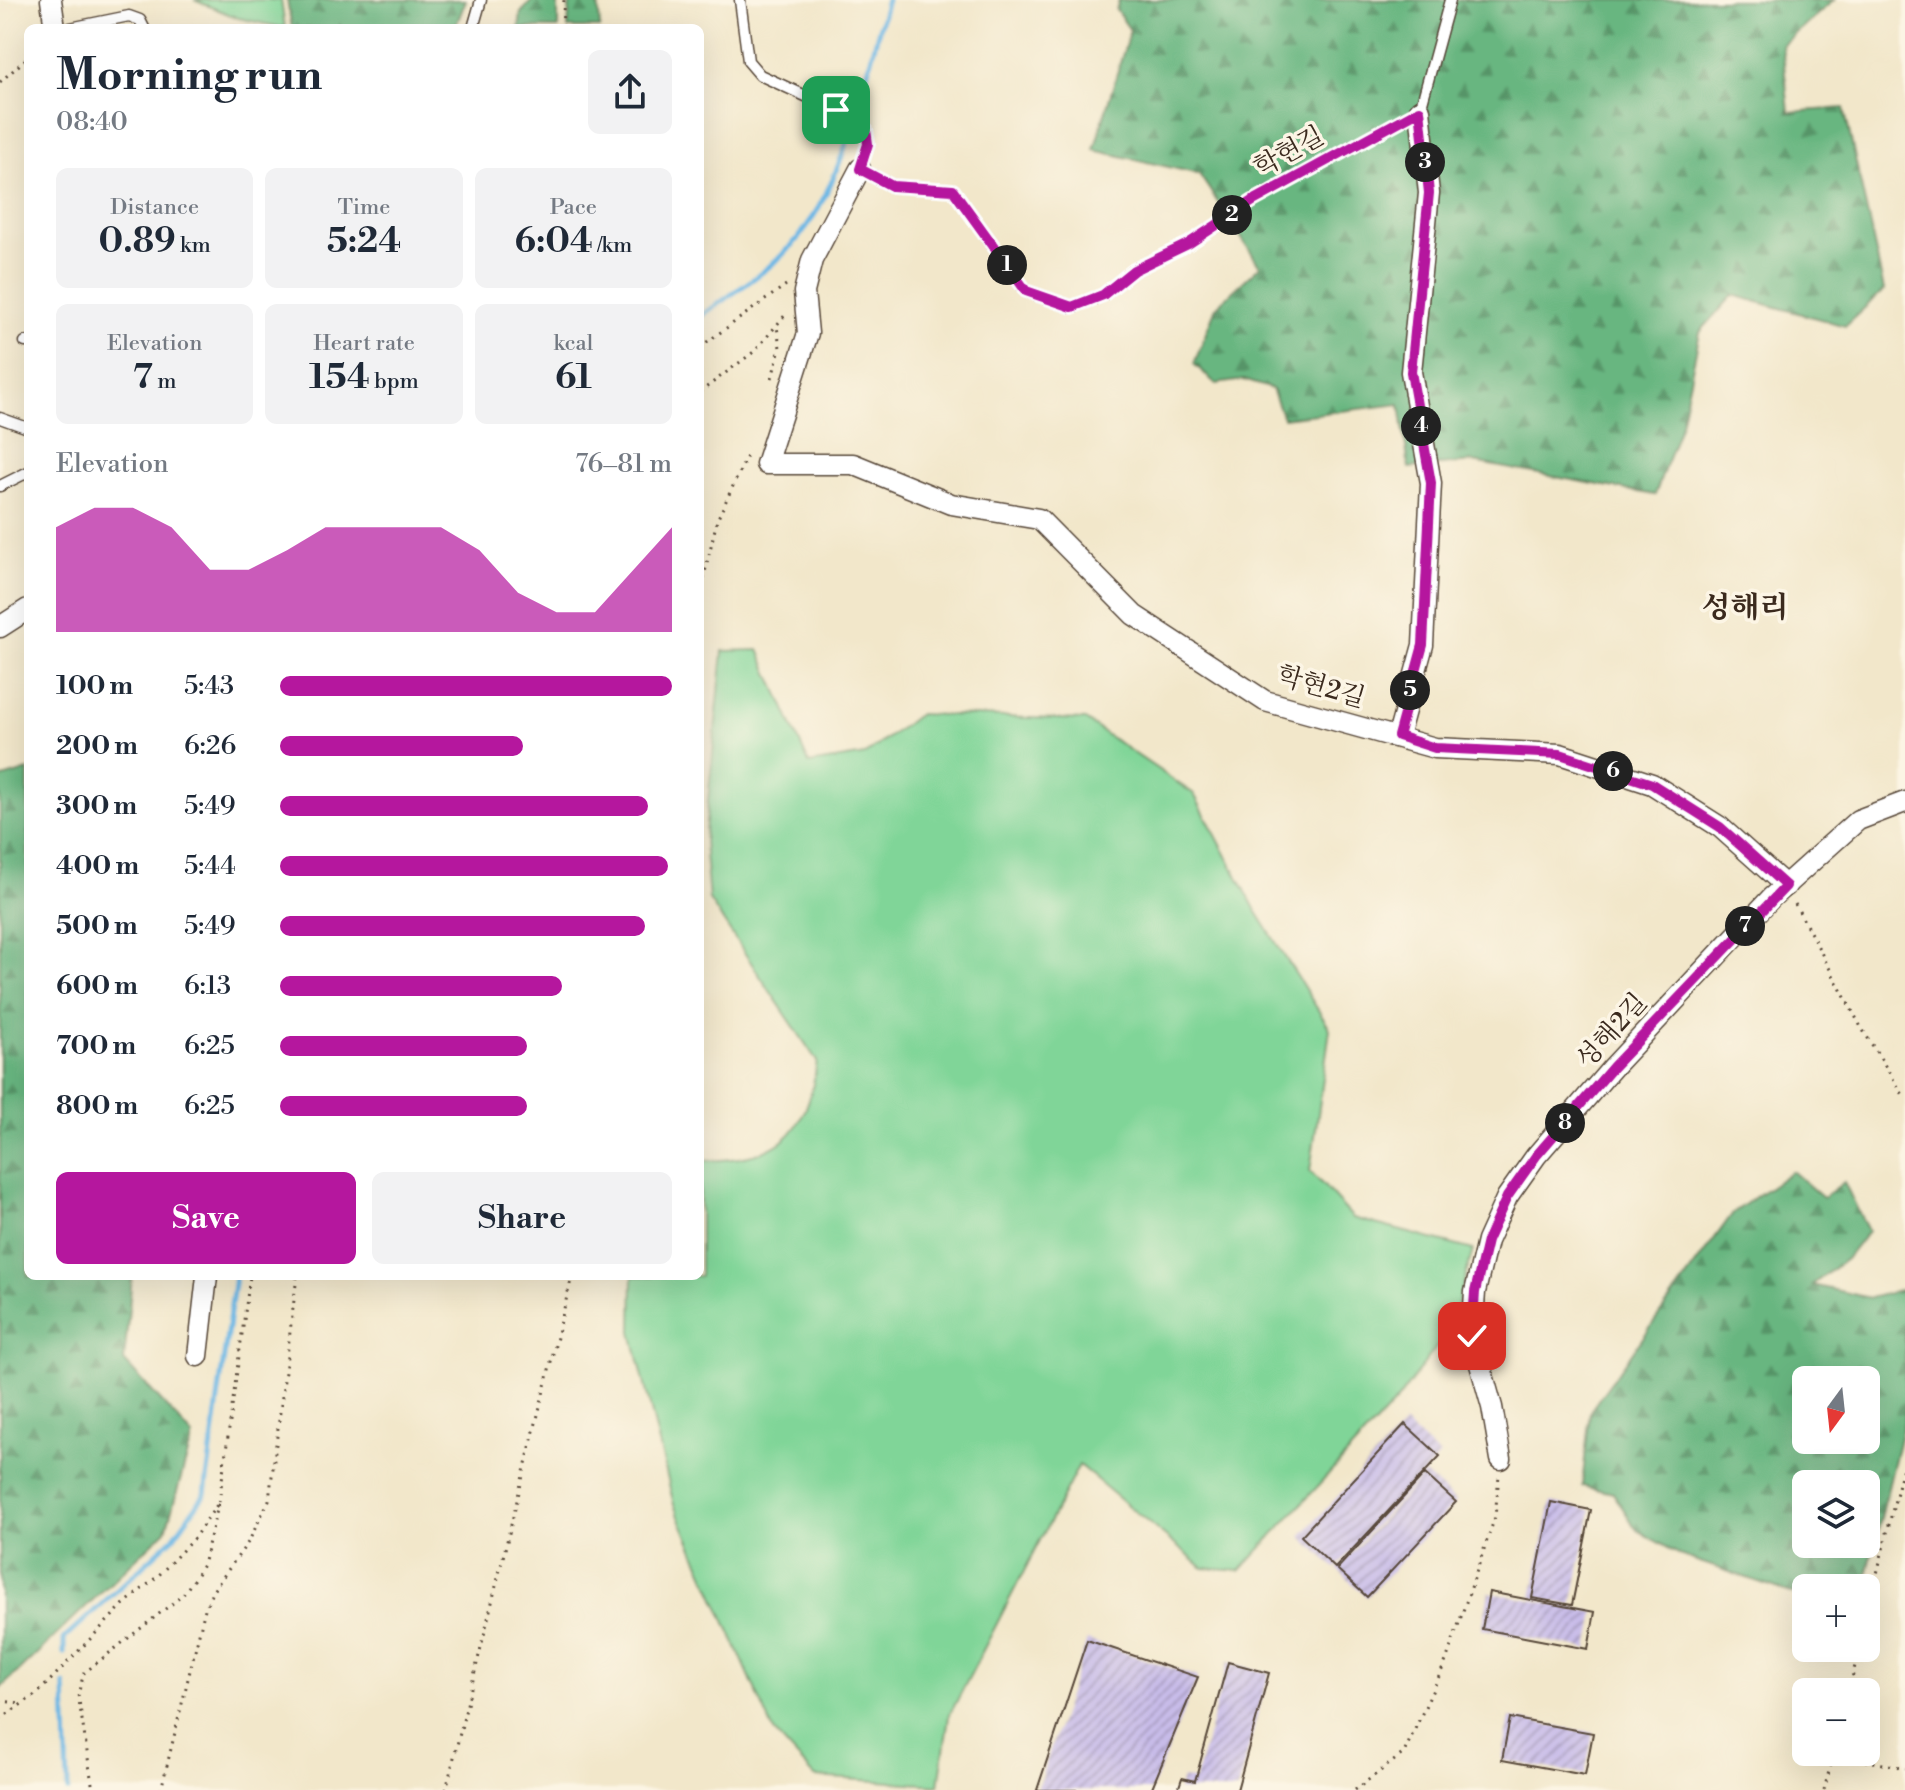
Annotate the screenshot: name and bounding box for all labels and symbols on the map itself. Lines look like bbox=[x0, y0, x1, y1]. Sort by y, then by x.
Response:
pin bbox=[802, 76, 870, 144]
street label: 학현길 bbox=[1248, 120, 1330, 184]
pin: 3 bbox=[1405, 142, 1445, 182]
pin: 2 bbox=[1212, 195, 1252, 235]
pin: 1 bbox=[987, 245, 1027, 285]
pin: 4 bbox=[1401, 406, 1441, 446]
district label: 성해리 bbox=[1702, 589, 1788, 627]
street label: 학현2길 bbox=[1273, 659, 1369, 715]
pin: 5 bbox=[1390, 670, 1430, 710]
pin: 6 bbox=[1593, 751, 1633, 791]
pin: 7 bbox=[1725, 906, 1765, 946]
street label: 성해2길 bbox=[1570, 987, 1654, 1075]
pin: 8 bbox=[1545, 1103, 1585, 1143]
pin bbox=[1438, 1302, 1506, 1370]
north arrow bbox=[1792, 1366, 1880, 1454]

